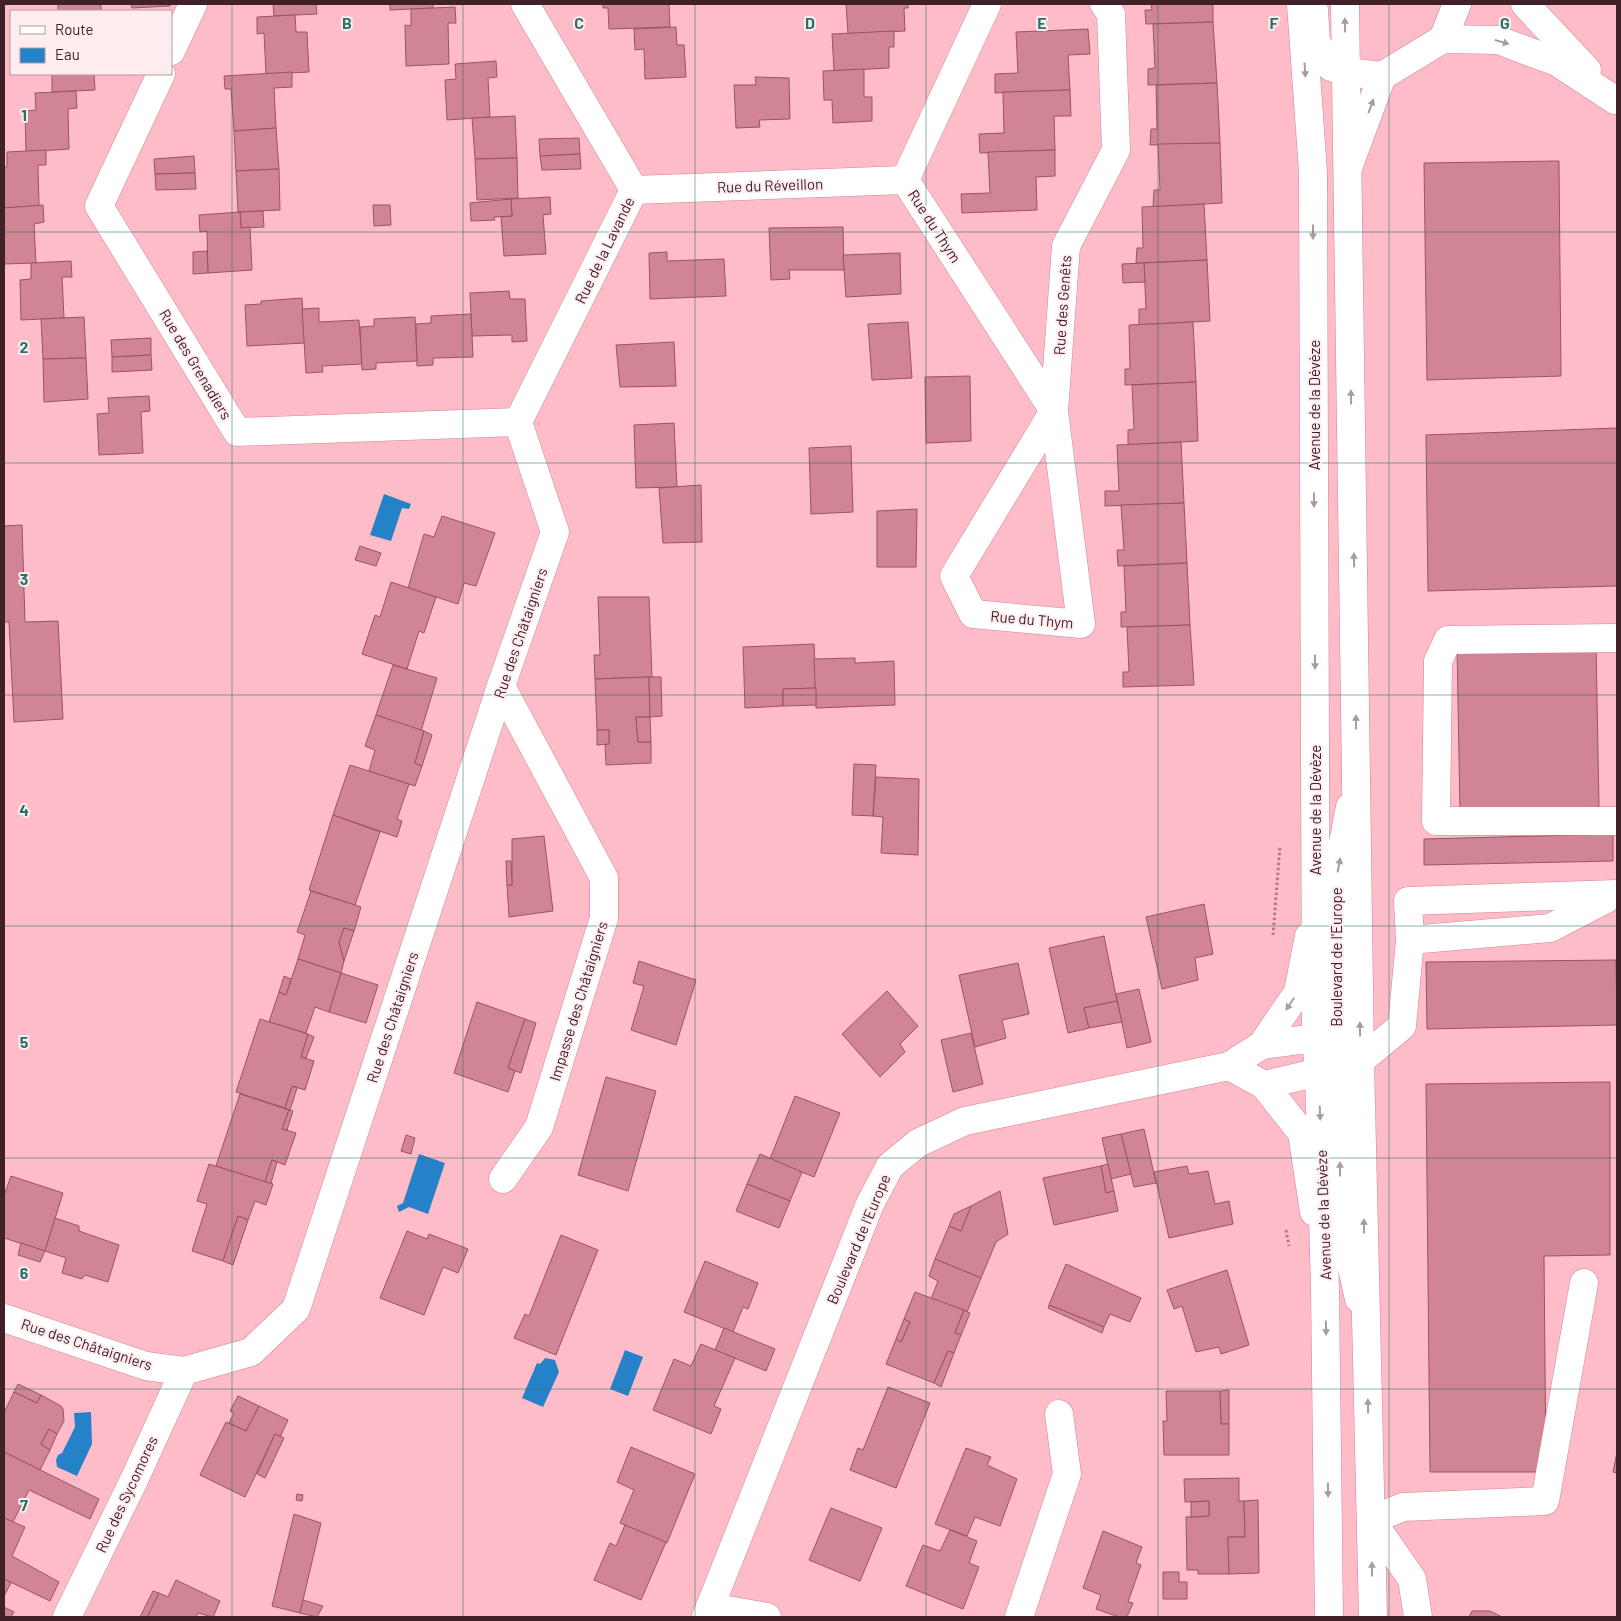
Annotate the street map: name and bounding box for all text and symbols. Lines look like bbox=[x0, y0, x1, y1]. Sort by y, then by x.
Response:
legend bbox=[10, 10, 172, 75]
text: B bbox=[342, 13, 352, 32]
text: C bbox=[574, 13, 584, 32]
text: D bbox=[805, 13, 815, 32]
text: E bbox=[1037, 13, 1047, 32]
text: F bbox=[1270, 13, 1279, 32]
text: G bbox=[1500, 13, 1510, 32]
one-way arrow bbox=[1341, 17, 1349, 33]
text: Route bbox=[55, 20, 94, 38]
one-way arrow bbox=[1494, 38, 1510, 46]
text: Eau bbox=[55, 45, 80, 63]
one-way arrow bbox=[1302, 62, 1310, 78]
one-way arrow bbox=[1367, 98, 1375, 113]
text: 1 bbox=[21, 105, 27, 124]
street label: Rue du Réveillon bbox=[717, 174, 823, 196]
street label: Rue du Thym bbox=[905, 186, 965, 266]
street label: Rue de la Lavande bbox=[570, 194, 638, 306]
one-way arrow bbox=[1309, 224, 1317, 240]
street label: Rue des Genêts bbox=[1050, 254, 1074, 356]
street label: Rue des Grenadiers bbox=[156, 306, 236, 422]
text: 2 bbox=[20, 337, 29, 356]
street label: Avenue de la Dévèze bbox=[1305, 340, 1323, 470]
one-way arrow bbox=[1347, 389, 1355, 405]
one-way arrow bbox=[1310, 492, 1318, 508]
one-way arrow bbox=[1350, 552, 1358, 568]
street label: Rue des Châtaigniers bbox=[489, 565, 551, 701]
text: 3 bbox=[20, 569, 28, 588]
street label: Rue du Thym bbox=[990, 606, 1074, 632]
one-way arrow bbox=[1311, 654, 1319, 670]
one-way arrow bbox=[1352, 714, 1360, 730]
street label: Avenue de la Dévèze bbox=[1306, 745, 1324, 875]
text: 4 bbox=[19, 800, 29, 819]
one-way arrow bbox=[1335, 857, 1343, 873]
street label: Boulevard de l'Europe bbox=[1327, 887, 1345, 1027]
street label: Impasse des Châtaigniers bbox=[545, 919, 611, 1083]
street label: Rue des Châtaigniers bbox=[362, 949, 422, 1085]
one-way arrow bbox=[1285, 997, 1295, 1011]
one-way arrow bbox=[1356, 1020, 1364, 1036]
text: 5 bbox=[20, 1032, 29, 1051]
one-way arrow bbox=[1317, 1105, 1325, 1121]
street label: Avenue de la Dévèze bbox=[1312, 1149, 1334, 1281]
one-way arrow bbox=[1336, 1161, 1344, 1177]
street label: Boulevard de l'Europe bbox=[822, 1171, 894, 1307]
one-way arrow bbox=[1360, 1218, 1368, 1234]
text: 6 bbox=[20, 1263, 29, 1282]
street label: Rue des Châtaigniers bbox=[19, 1314, 155, 1374]
one-way arrow bbox=[1322, 1320, 1330, 1336]
one-way arrow bbox=[1364, 1398, 1372, 1414]
street label: Rue des Sycomores bbox=[91, 1433, 161, 1555]
one-way arrow bbox=[1324, 1483, 1332, 1499]
text: 7 bbox=[20, 1495, 28, 1514]
one-way arrow bbox=[1367, 1560, 1375, 1576]

